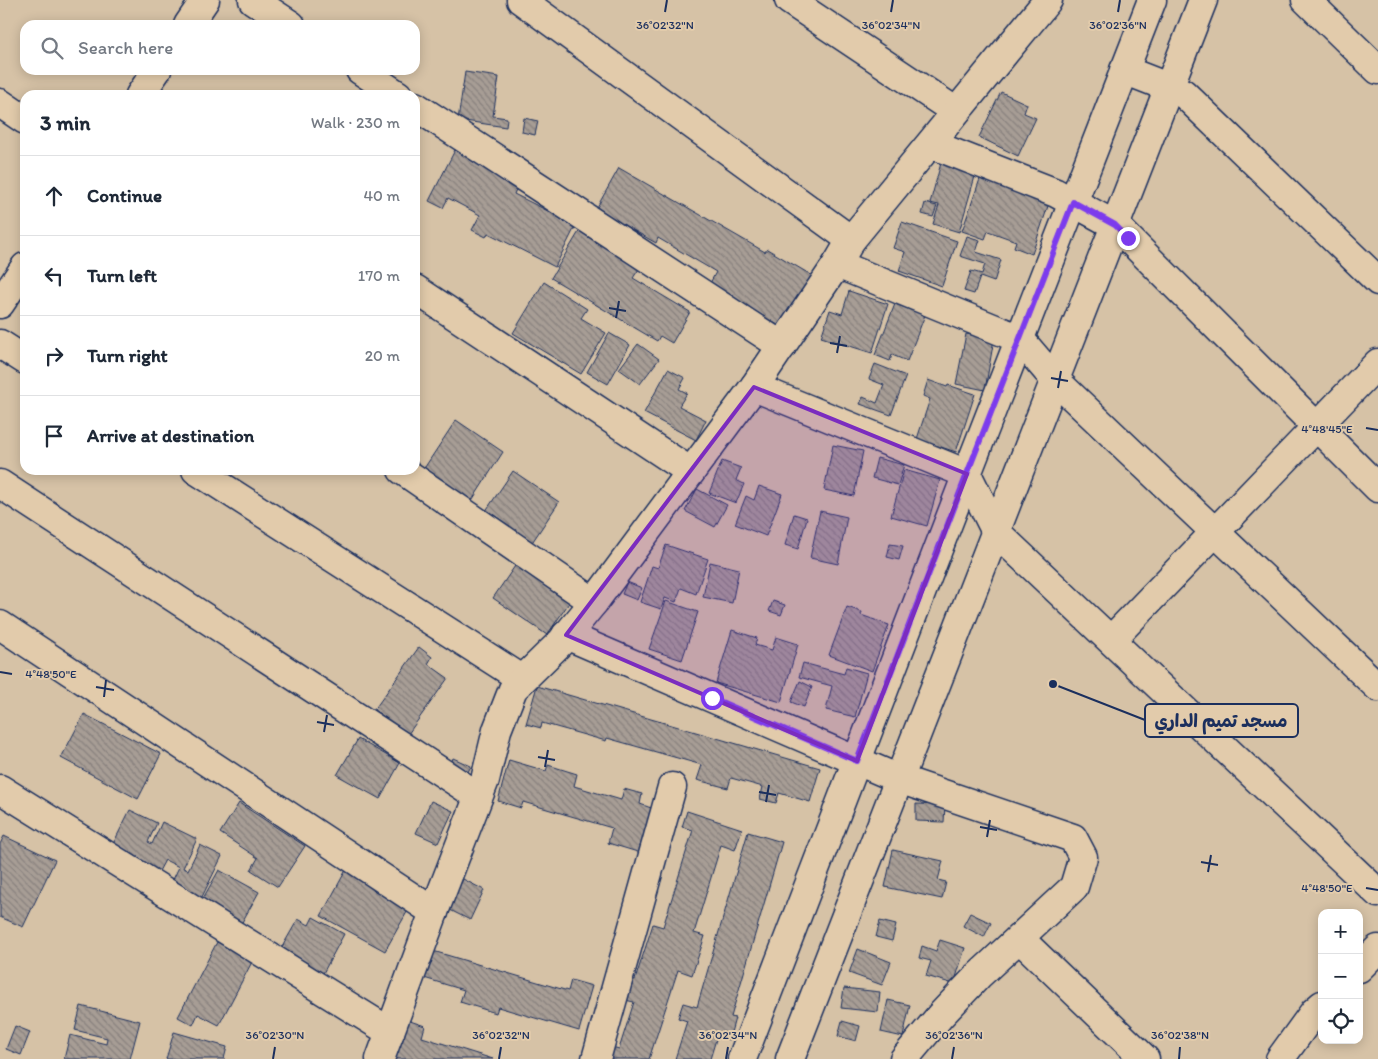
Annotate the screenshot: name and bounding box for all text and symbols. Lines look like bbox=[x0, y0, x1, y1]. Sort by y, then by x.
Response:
text: 36°02'32"N bbox=[636, 18, 694, 32]
text: 36°02'34"N bbox=[862, 18, 920, 32]
text: 36°02'36"N bbox=[1089, 18, 1147, 32]
search box bbox=[20, 20, 420, 75]
icon: search bbox=[38, 34, 66, 62]
text: Search here bbox=[78, 36, 173, 59]
text: 3 min bbox=[40, 110, 90, 135]
text: Walk · 230 m bbox=[311, 113, 400, 132]
icon: ahead bbox=[40, 182, 68, 210]
text: Continue bbox=[87, 184, 162, 207]
text: 40 m bbox=[363, 186, 400, 205]
route end bbox=[1117, 227, 1140, 250]
icon: left bbox=[40, 262, 68, 290]
text: Turn left bbox=[87, 264, 157, 287]
text: 170 m bbox=[358, 266, 400, 285]
icon: right bbox=[40, 342, 68, 370]
text: Turn right bbox=[87, 344, 168, 367]
text: 20 m bbox=[365, 346, 400, 365]
icon: arrive bbox=[40, 422, 68, 450]
text: 4°48'45"E bbox=[1301, 422, 1353, 436]
text: Arrive at destination bbox=[87, 424, 254, 447]
text: 4°48'50"E bbox=[25, 667, 77, 681]
route start bbox=[701, 687, 724, 710]
callout: مسجد تميم الداري bbox=[1145, 704, 1298, 737]
text: مسجد تميم الداري bbox=[1154, 710, 1288, 735]
text: 4°48'50"E bbox=[1301, 881, 1353, 895]
map controls bbox=[1318, 909, 1363, 1044]
button: + bbox=[1318, 909, 1363, 954]
button: − bbox=[1318, 954, 1363, 999]
button: locate bbox=[1318, 999, 1363, 1044]
text: 36°02'30"N bbox=[246, 1028, 304, 1042]
text: 36°02'32"N bbox=[472, 1028, 530, 1042]
text: 36°02'34"N bbox=[699, 1028, 757, 1042]
text: 36°02'36"N bbox=[925, 1028, 983, 1042]
text: 36°02'38"N bbox=[1151, 1028, 1209, 1042]

